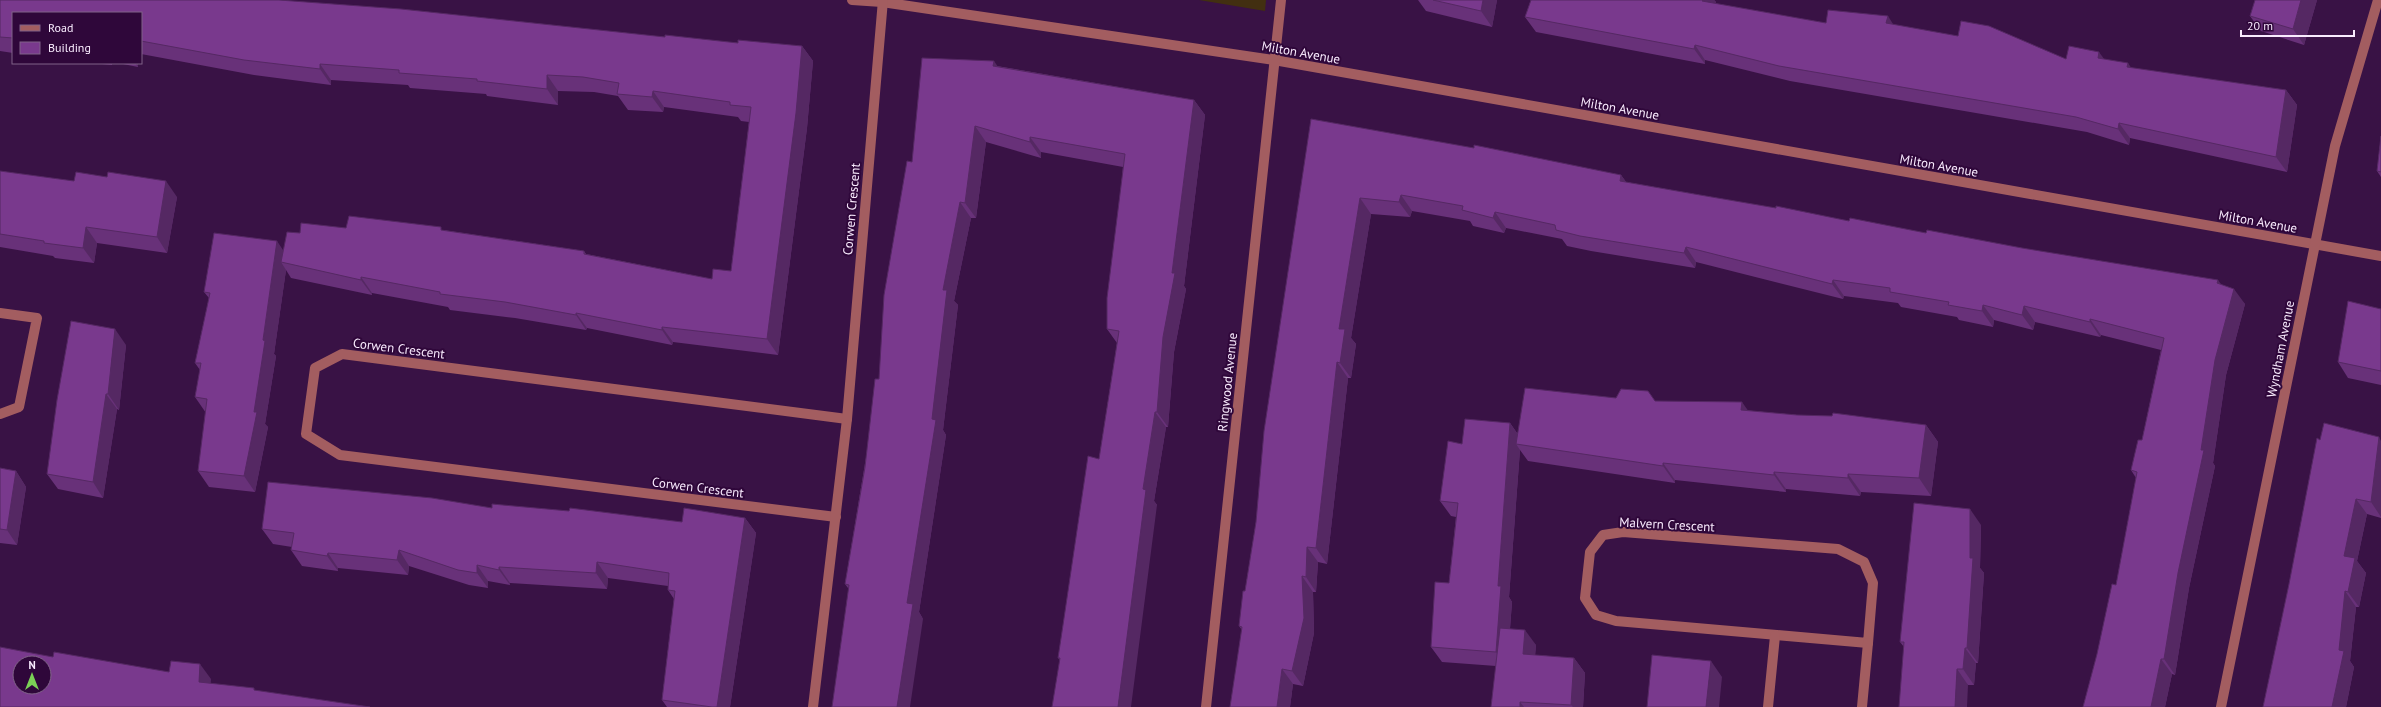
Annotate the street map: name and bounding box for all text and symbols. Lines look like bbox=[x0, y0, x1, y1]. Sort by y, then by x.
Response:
legend bbox=[12, 12, 142, 64]
scale bar bbox=[2241, 12, 2354, 38]
text: 20 m bbox=[2247, 18, 2273, 33]
text: Road bbox=[48, 20, 73, 35]
street label: Milton Avenue bbox=[1260, 37, 1342, 68]
text: Building bbox=[48, 40, 91, 55]
street label: Milton Avenue bbox=[1579, 93, 1661, 124]
street label: Milton Avenue bbox=[1898, 150, 1980, 181]
street label: Corwen Crescent bbox=[839, 162, 864, 256]
street label: Milton Avenue bbox=[2217, 206, 2299, 237]
street label: Wyndham Avenue bbox=[2263, 299, 2298, 399]
street label: Ringwood Avenue bbox=[1214, 332, 1241, 432]
street label: Corwen Crescent bbox=[352, 334, 446, 363]
street label: Corwen Crescent bbox=[651, 473, 745, 502]
street label: Malvern Crescent bbox=[1619, 514, 1716, 536]
north arrow bbox=[12, 655, 52, 695]
text: N bbox=[28, 658, 36, 672]

